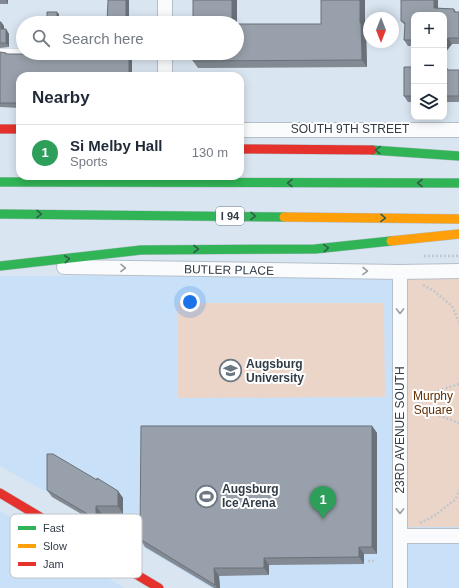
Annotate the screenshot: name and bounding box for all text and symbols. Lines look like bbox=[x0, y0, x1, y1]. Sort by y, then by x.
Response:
north arrow bbox=[363, 12, 399, 48]
map controls bbox=[411, 12, 447, 120]
button: + bbox=[411, 12, 447, 48]
search box bbox=[16, 16, 244, 60]
icon: search bbox=[30, 27, 52, 49]
text: Search here bbox=[62, 30, 144, 47]
button: − bbox=[411, 48, 447, 84]
button: layers bbox=[411, 84, 447, 120]
text: Nearby bbox=[32, 88, 90, 107]
street label: SOUTH 9TH STREET bbox=[291, 122, 410, 136]
text: Si Melby Hall bbox=[70, 137, 163, 154]
text: 1 bbox=[41, 145, 49, 160]
text: 130 m bbox=[192, 145, 228, 160]
one-way arrow bbox=[375, 146, 381, 155]
text: Sports bbox=[70, 154, 108, 169]
one-way arrow bbox=[287, 179, 293, 187]
one-way arrow bbox=[417, 179, 423, 187]
road number: I 94 bbox=[216, 207, 244, 225]
one-way arrow bbox=[36, 210, 42, 218]
one-way arrow bbox=[250, 212, 256, 220]
one-way arrow bbox=[380, 214, 386, 222]
one-way arrow bbox=[323, 243, 329, 252]
one-way arrow bbox=[193, 245, 199, 253]
one-way arrow bbox=[64, 254, 70, 263]
street label: BUTLER PLACE bbox=[184, 262, 274, 278]
one-way arrow bbox=[120, 264, 126, 272]
one-way arrow bbox=[362, 267, 368, 276]
your location bbox=[180, 292, 200, 312]
one-way arrow bbox=[396, 308, 404, 314]
place label: Augsburg University bbox=[246, 357, 304, 385]
school or university icon: Augsburg University bbox=[217, 358, 243, 384]
street label: 23RD AVENUE SOUTH bbox=[393, 366, 407, 494]
park label: Murphy Square bbox=[413, 389, 453, 417]
place label: Augsburg Ice Arena bbox=[222, 482, 279, 510]
sports icon: Augsburg Ice Arena bbox=[194, 483, 220, 509]
pin: 1 bbox=[310, 486, 336, 519]
one-way arrow bbox=[396, 508, 404, 514]
legend bbox=[10, 514, 142, 578]
text: Fast bbox=[43, 522, 64, 534]
text: Slow bbox=[43, 540, 67, 552]
text: Jam bbox=[43, 558, 64, 570]

